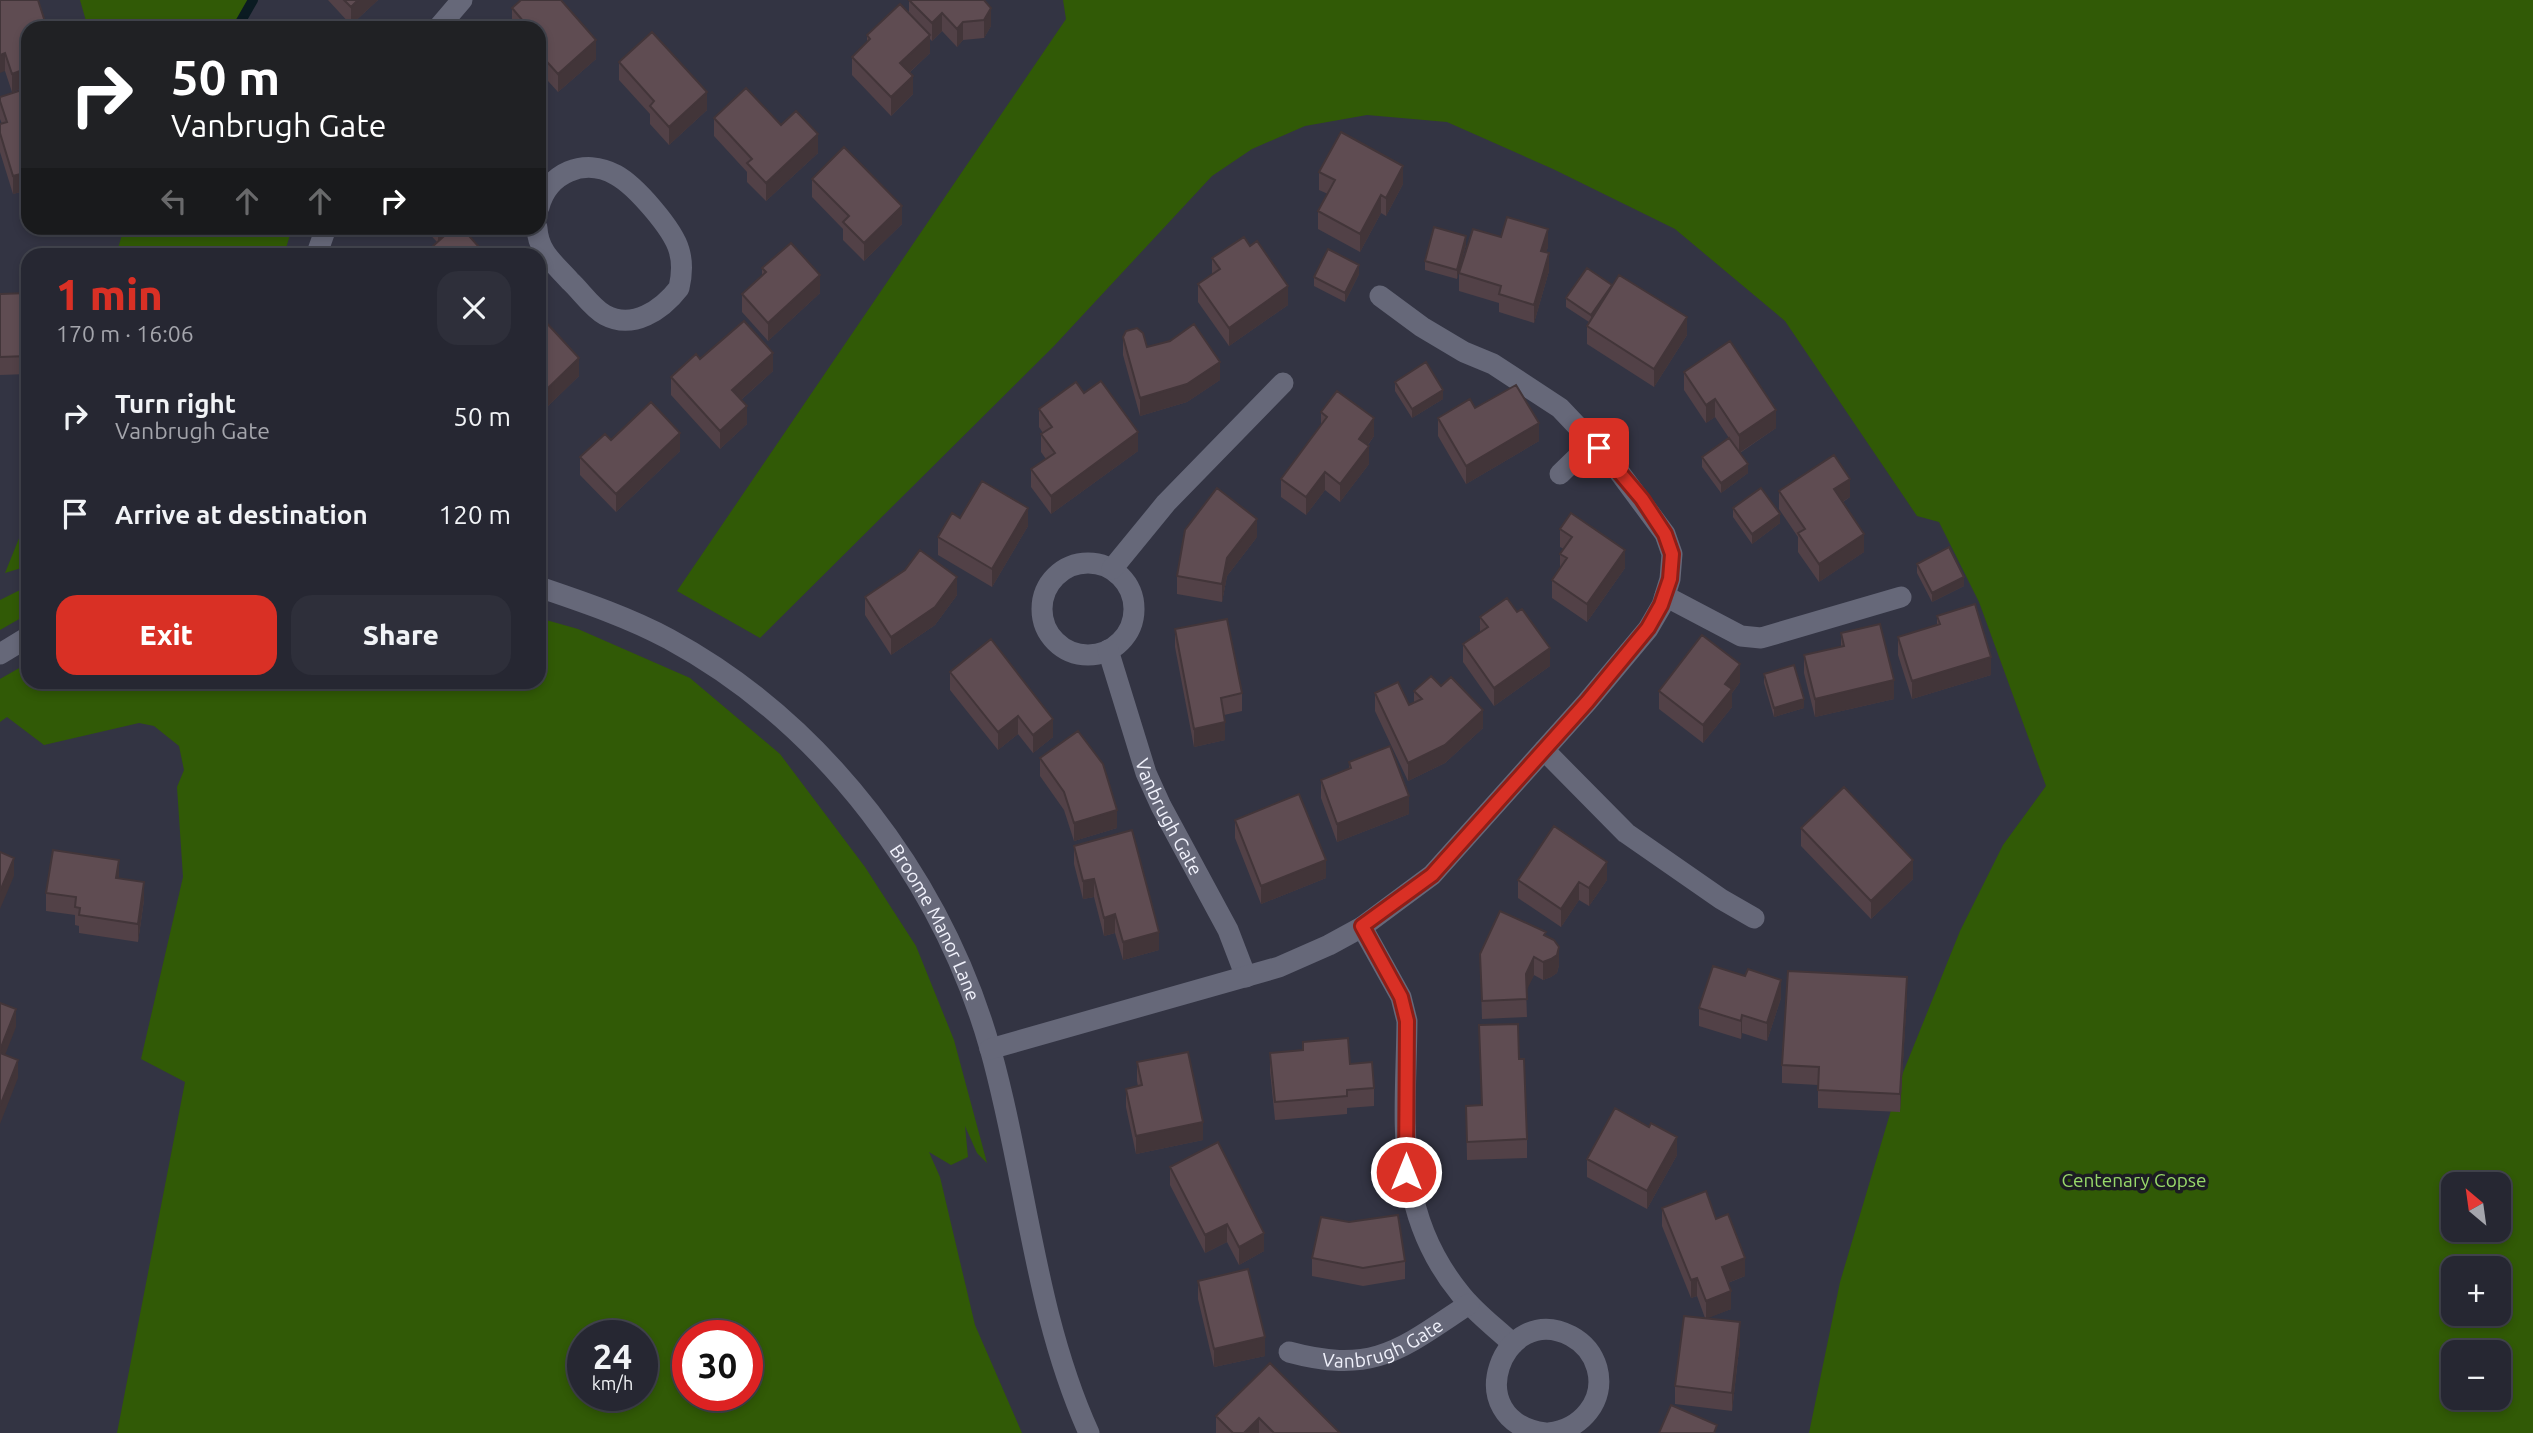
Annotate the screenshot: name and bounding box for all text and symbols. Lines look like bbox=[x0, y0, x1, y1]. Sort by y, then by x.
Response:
icon: right bbox=[56, 49, 147, 140]
text: 50 m bbox=[171, 49, 280, 104]
text: Vanbrugh Gate bbox=[171, 107, 386, 143]
icon: left bbox=[155, 182, 193, 220]
icon: ahead bbox=[228, 182, 266, 220]
icon: ahead bbox=[301, 182, 339, 220]
icon: right bbox=[374, 182, 412, 220]
text: 1 min bbox=[56, 271, 163, 318]
button: close bbox=[437, 271, 511, 345]
text: 170 m · 16:06 bbox=[56, 321, 194, 346]
text: Turn right bbox=[115, 389, 236, 418]
icon: right bbox=[56, 397, 94, 435]
text: 50 m bbox=[453, 402, 511, 431]
text: Vanbrugh Gate bbox=[115, 418, 270, 443]
pin bbox=[1569, 418, 1629, 478]
icon: arrive bbox=[1580, 429, 1618, 467]
icon: arrive bbox=[56, 495, 94, 533]
text: Arrive at destination bbox=[115, 500, 368, 529]
text: 120 m bbox=[439, 500, 511, 529]
button: Exit bbox=[56, 595, 277, 675]
button: Share bbox=[291, 595, 511, 675]
street label: Vanbrugh Gate bbox=[1131, 756, 1207, 879]
street label: Broome Manor Lane bbox=[885, 840, 985, 1004]
position arrow bbox=[1369, 1135, 1443, 1209]
park label: Centenary Copse bbox=[2061, 1169, 2207, 1191]
north arrow bbox=[2441, 1172, 2511, 1242]
map controls bbox=[2441, 1172, 2511, 1410]
button: + bbox=[2441, 1256, 2511, 1326]
street label: Vanbrugh Gate bbox=[1321, 1314, 1447, 1372]
speed limit sign: 30 bbox=[672, 1320, 763, 1411]
text: 24 bbox=[593, 1336, 632, 1376]
button: − bbox=[2441, 1340, 2511, 1410]
text: km/h bbox=[592, 1373, 633, 1393]

